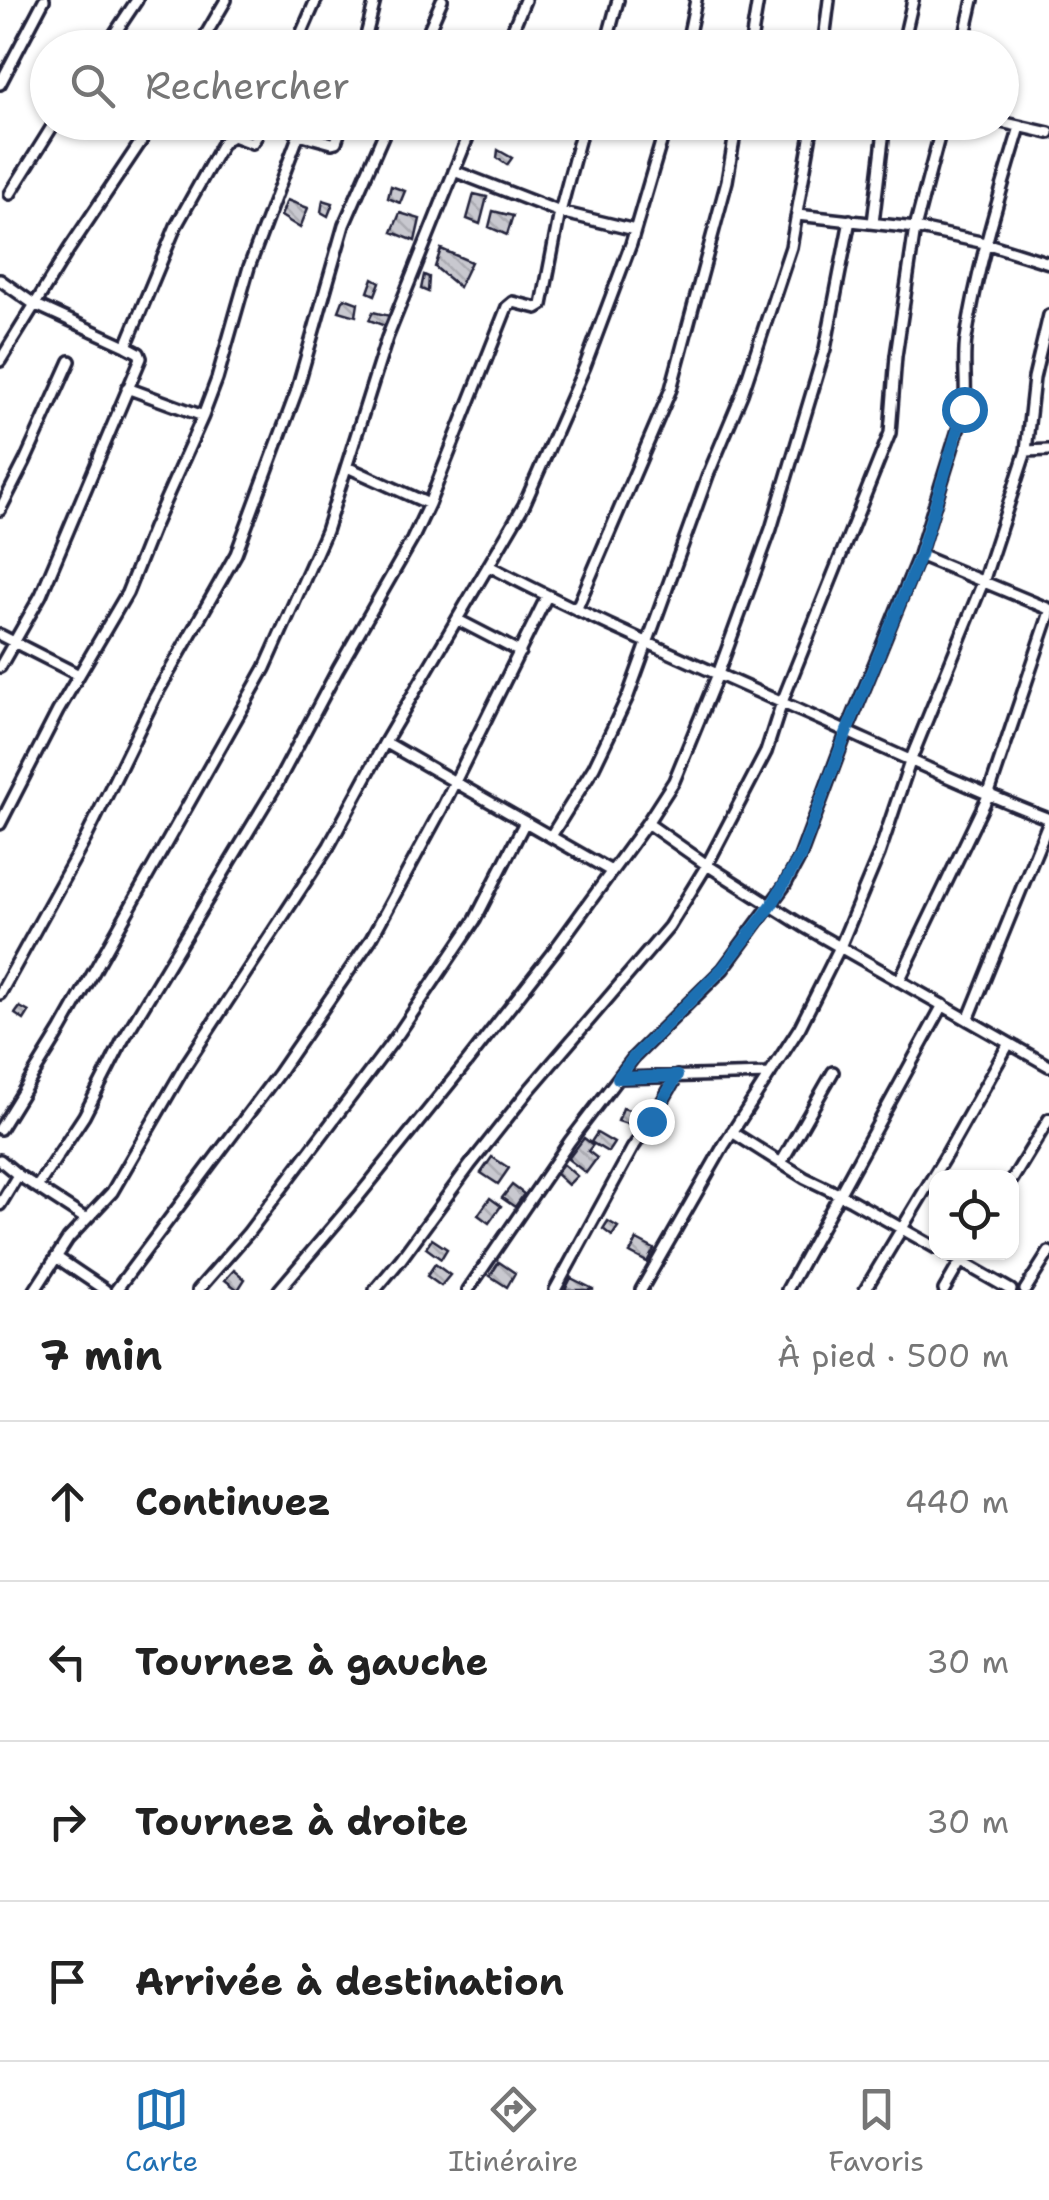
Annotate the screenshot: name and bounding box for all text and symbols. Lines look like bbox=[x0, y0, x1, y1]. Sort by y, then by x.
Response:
search box bbox=[30, 30, 1019, 140]
icon: search bbox=[65, 58, 120, 113]
text: Rechercher bbox=[145, 60, 350, 111]
route start bbox=[942, 387, 988, 433]
route end bbox=[629, 1099, 675, 1145]
map controls bbox=[929, 1170, 1019, 1260]
button: locate bbox=[929, 1170, 1019, 1260]
text: 7 min bbox=[40, 1327, 162, 1383]
text: À pied · 500 m bbox=[777, 1334, 1009, 1377]
icon: ahead bbox=[40, 1474, 95, 1529]
text: Continuez bbox=[135, 1476, 331, 1527]
text: 440 m bbox=[904, 1480, 1009, 1523]
icon: left bbox=[40, 1634, 95, 1689]
text: Tournez à gauche bbox=[135, 1636, 488, 1687]
text: 30 m bbox=[926, 1640, 1009, 1683]
icon: right bbox=[40, 1794, 95, 1849]
text: Tournez à droite bbox=[135, 1796, 468, 1847]
text: 30 m bbox=[926, 1800, 1009, 1843]
icon: arrive bbox=[40, 1954, 95, 2009]
text: Arrivée à destination bbox=[135, 1956, 564, 2007]
tab: Carte bbox=[125, 2082, 198, 2180]
tab: Itinéraire bbox=[448, 2082, 578, 2180]
tab: Favoris bbox=[828, 2082, 924, 2180]

